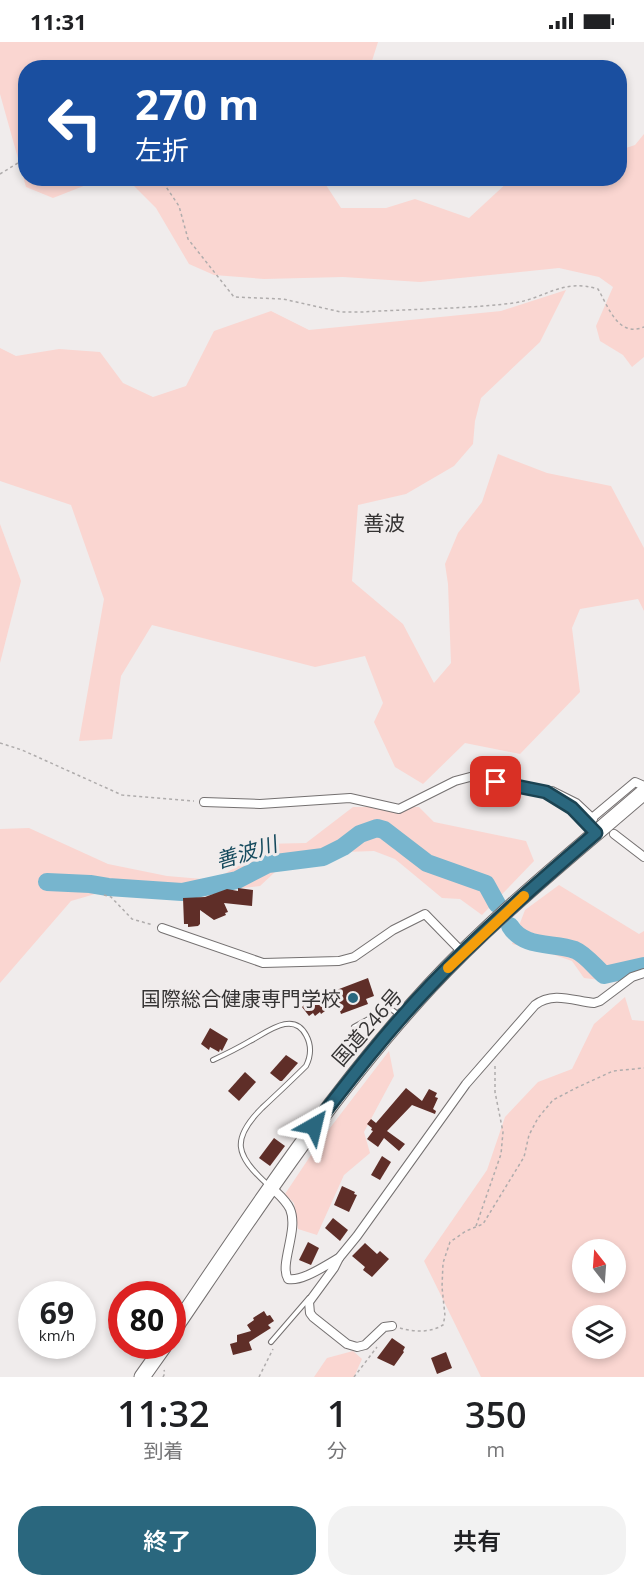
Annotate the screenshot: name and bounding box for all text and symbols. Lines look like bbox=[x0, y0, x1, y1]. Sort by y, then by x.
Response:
text: 11:31 bbox=[30, 6, 87, 36]
text: 270 m bbox=[135, 75, 259, 132]
icon: left bbox=[36, 84, 114, 162]
text: 左折 bbox=[135, 131, 189, 168]
district label: 善波 bbox=[363, 509, 405, 537]
pin bbox=[470, 756, 521, 807]
icon: arrive bbox=[479, 765, 512, 798]
water label: 善波川 bbox=[212, 829, 282, 875]
street label: 国道246号 bbox=[326, 983, 408, 1071]
place label: 国際総合健康専門学校 bbox=[141, 985, 341, 1012]
marker: 国際総合健康専門学校 bbox=[346, 991, 360, 1005]
position arrow bbox=[282, 1094, 346, 1158]
north arrow bbox=[572, 1239, 626, 1293]
map controls bbox=[572, 1239, 626, 1359]
speed limit sign: 80 bbox=[108, 1281, 186, 1359]
text: 69 bbox=[40, 1292, 74, 1333]
button: layers bbox=[572, 1305, 626, 1359]
text: km/h bbox=[39, 1325, 75, 1345]
text: 11:32 bbox=[117, 1389, 210, 1438]
text: 1 bbox=[327, 1389, 348, 1438]
text: 350 bbox=[465, 1390, 527, 1439]
text: m bbox=[487, 1436, 505, 1463]
text: 到着 bbox=[143, 1437, 183, 1464]
text: 分 bbox=[327, 1437, 347, 1464]
button: 終了 bbox=[18, 1506, 316, 1575]
button: 共有 bbox=[328, 1506, 626, 1575]

